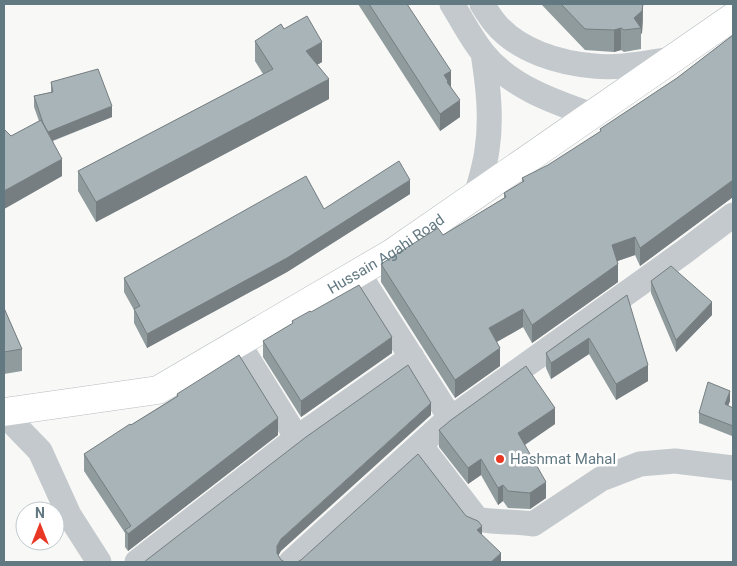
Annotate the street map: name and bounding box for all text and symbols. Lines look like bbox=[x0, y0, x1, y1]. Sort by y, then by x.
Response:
street label: Hussain Agahi Road bbox=[324, 210, 448, 298]
place label: Hashmat Mahal bbox=[510, 450, 616, 468]
marker: Hashmat Mahal bbox=[494, 453, 506, 465]
north arrow bbox=[15, 501, 65, 551]
text: N bbox=[35, 505, 45, 521]

